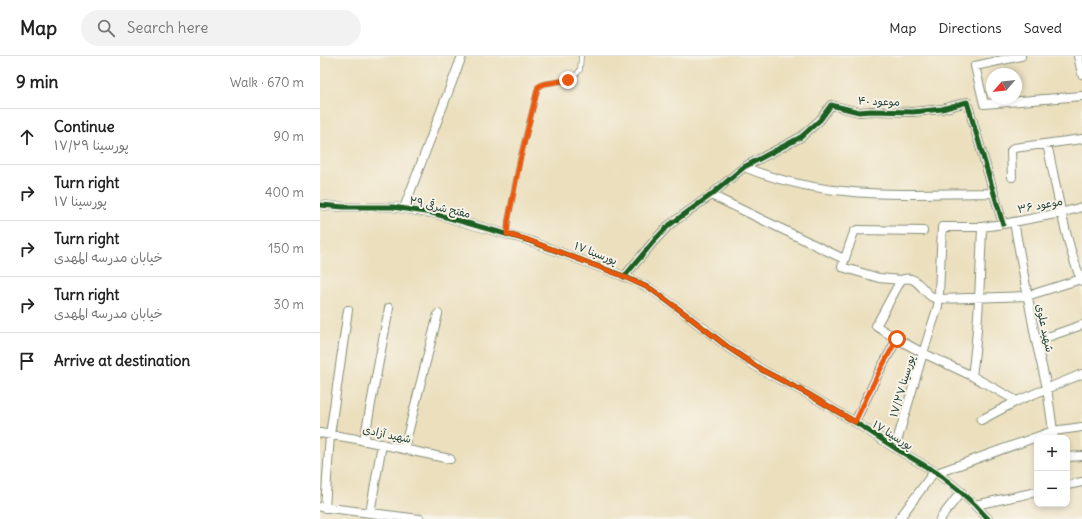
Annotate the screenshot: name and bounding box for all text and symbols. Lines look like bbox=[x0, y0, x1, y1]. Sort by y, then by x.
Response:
search box bbox=[81, 10, 361, 46]
text: Map bbox=[20, 16, 57, 40]
icon: search bbox=[95, 17, 117, 39]
text: Search here bbox=[127, 18, 208, 37]
text: Map bbox=[889, 19, 916, 37]
text: Directions bbox=[938, 19, 1002, 37]
text: Saved bbox=[1024, 19, 1062, 37]
north arrow bbox=[986, 68, 1022, 104]
text: 9 min bbox=[16, 71, 58, 93]
route end bbox=[559, 71, 577, 89]
text: Walk · 670 m bbox=[230, 74, 304, 91]
street label: موعود ۴۰ bbox=[858, 93, 900, 110]
text: Continue bbox=[54, 117, 115, 136]
icon: ahead bbox=[16, 126, 38, 148]
text: 90 m bbox=[273, 128, 304, 145]
text: پورسینا ۱۷/۲۹ bbox=[54, 137, 129, 154]
text: Turn right bbox=[54, 173, 119, 192]
icon: right bbox=[16, 182, 38, 204]
text: 400 m bbox=[265, 184, 304, 201]
text: پورسینا ۱۷ bbox=[54, 193, 107, 210]
street label: مفتح شرقی ۲۹ bbox=[408, 193, 472, 222]
street label: موعود ۳۶ bbox=[1016, 194, 1064, 217]
text: Turn right bbox=[54, 229, 119, 248]
icon: right bbox=[16, 238, 38, 260]
street label: پورسینا ۱۷ bbox=[572, 238, 619, 269]
text: 150 m bbox=[268, 240, 304, 257]
text: خیابان مدرسه المهدی bbox=[54, 249, 163, 266]
text: Turn right bbox=[54, 285, 119, 304]
icon: right bbox=[16, 294, 38, 316]
text: 30 m bbox=[274, 296, 304, 313]
street label: شهید علوی bbox=[1032, 303, 1057, 354]
text: خیابان مدرسه المهدی bbox=[54, 305, 163, 322]
route start bbox=[888, 330, 906, 348]
icon: arrive bbox=[16, 350, 38, 372]
text: Arrive at destination bbox=[54, 351, 190, 370]
street label: پورسینا ۱۷/۲۷ bbox=[886, 353, 919, 419]
street label: پورسینا ۱۷ bbox=[870, 417, 916, 454]
street label: شهید آزادی bbox=[361, 422, 413, 446]
map controls bbox=[1034, 435, 1070, 507]
button: + bbox=[1034, 435, 1070, 471]
button: − bbox=[1034, 471, 1070, 507]

